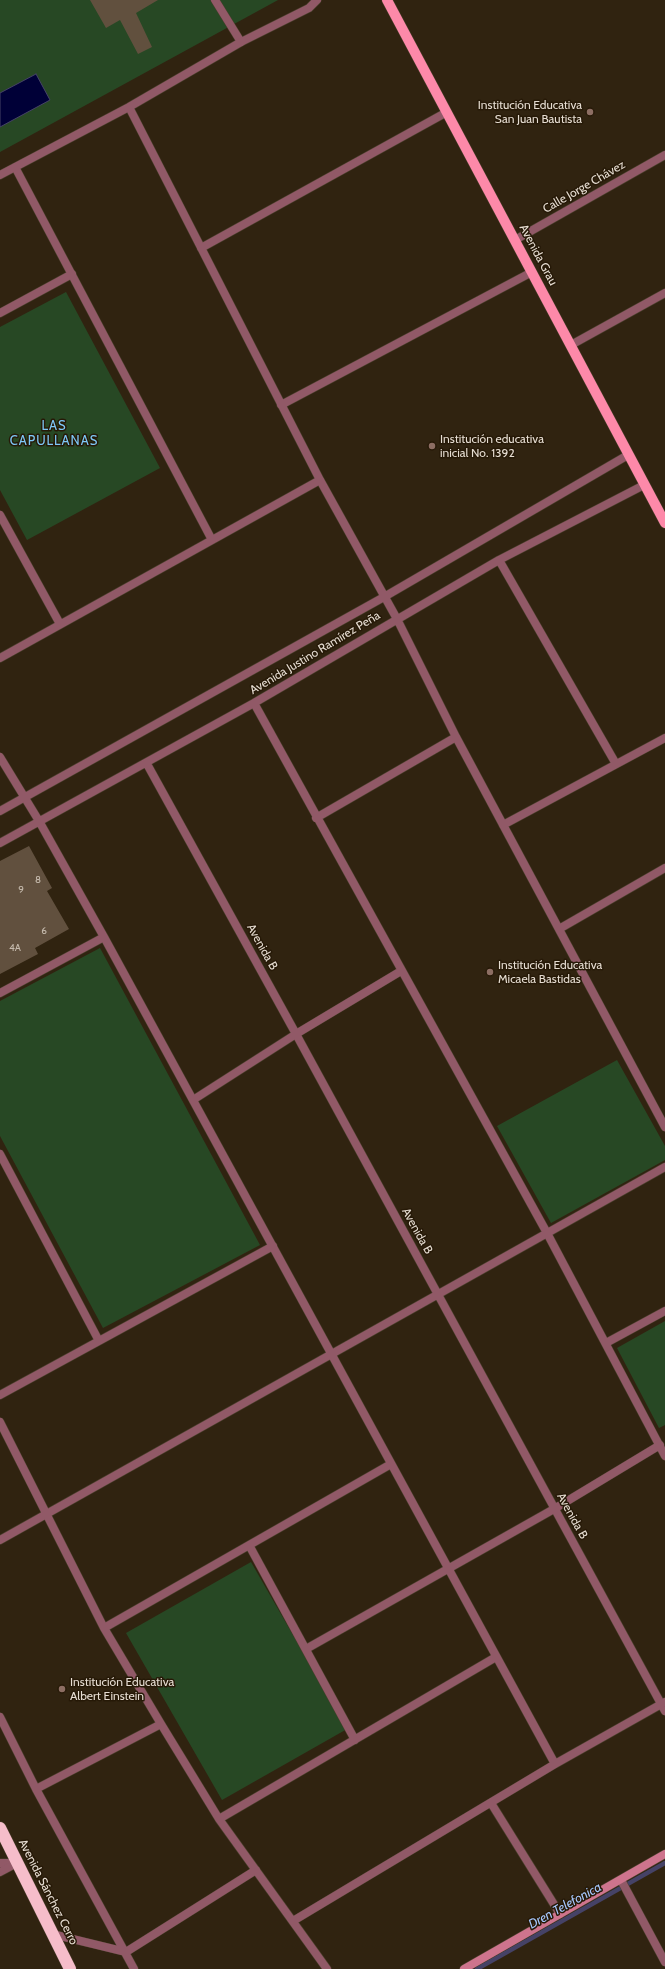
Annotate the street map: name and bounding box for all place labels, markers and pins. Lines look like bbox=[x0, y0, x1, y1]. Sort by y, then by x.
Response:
place label: Institución Educativa San Juan Bautista bbox=[478, 98, 582, 126]
marker: Institución Educativa San Juan Bautista bbox=[585, 107, 595, 117]
place label: Institución educativa inicial No. 1392 bbox=[440, 432, 544, 460]
marker: Institución educativa inicial No. 1392 bbox=[427, 441, 437, 451]
place label: Institución Educativa Micaela Bastidas bbox=[498, 958, 602, 986]
marker: Institución Educativa Micaela Bastidas bbox=[485, 967, 495, 977]
place label: Institución Educativa Albert Einstein bbox=[70, 1675, 174, 1703]
marker: Institución Educativa Albert Einstein bbox=[57, 1684, 67, 1694]

